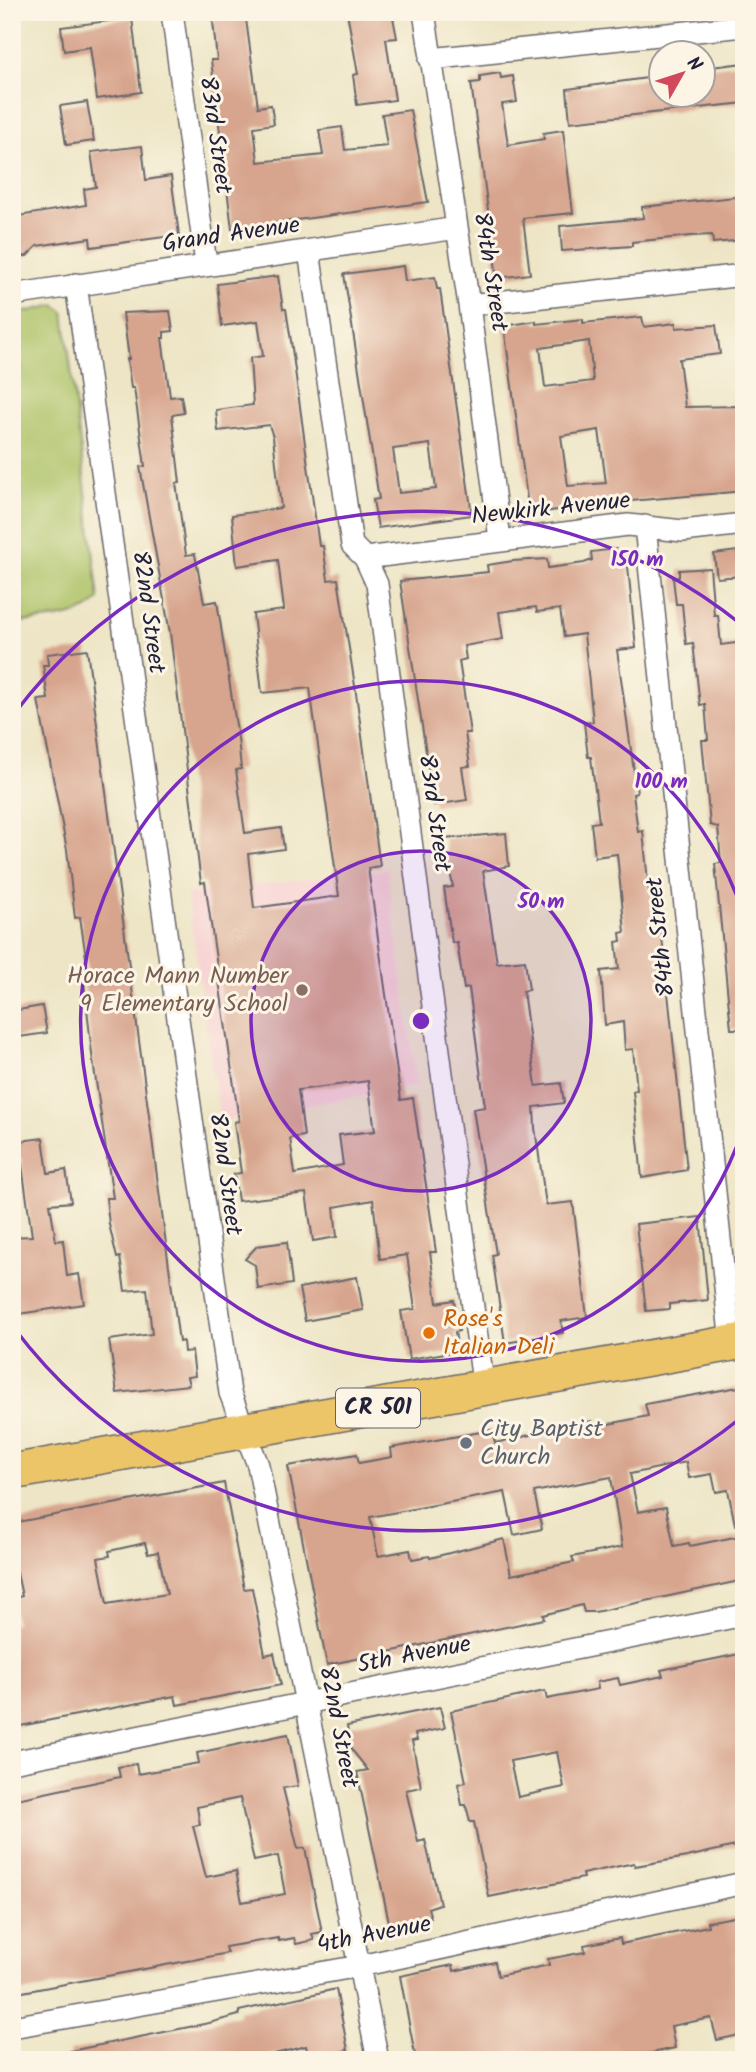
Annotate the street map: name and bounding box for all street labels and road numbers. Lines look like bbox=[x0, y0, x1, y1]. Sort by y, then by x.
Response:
street label: 83rd Street bbox=[187, 74, 243, 197]
street label: Grand Avenue bbox=[160, 206, 303, 264]
street label: 84th Street bbox=[461, 210, 519, 335]
street label: Newkirk Avenue bbox=[470, 481, 633, 537]
street label: 82nd Street bbox=[120, 548, 176, 677]
street label: 83rd Street bbox=[406, 752, 462, 875]
street label: 84th Street bbox=[635, 874, 687, 999]
street label: 82nd Street bbox=[197, 1110, 253, 1239]
road number: CR 501 bbox=[336, 1388, 420, 1428]
street label: 5th Avenue bbox=[354, 1625, 475, 1685]
street label: 82nd Street bbox=[307, 1663, 369, 1792]
street label: 4th Avenue bbox=[314, 1905, 435, 1965]

